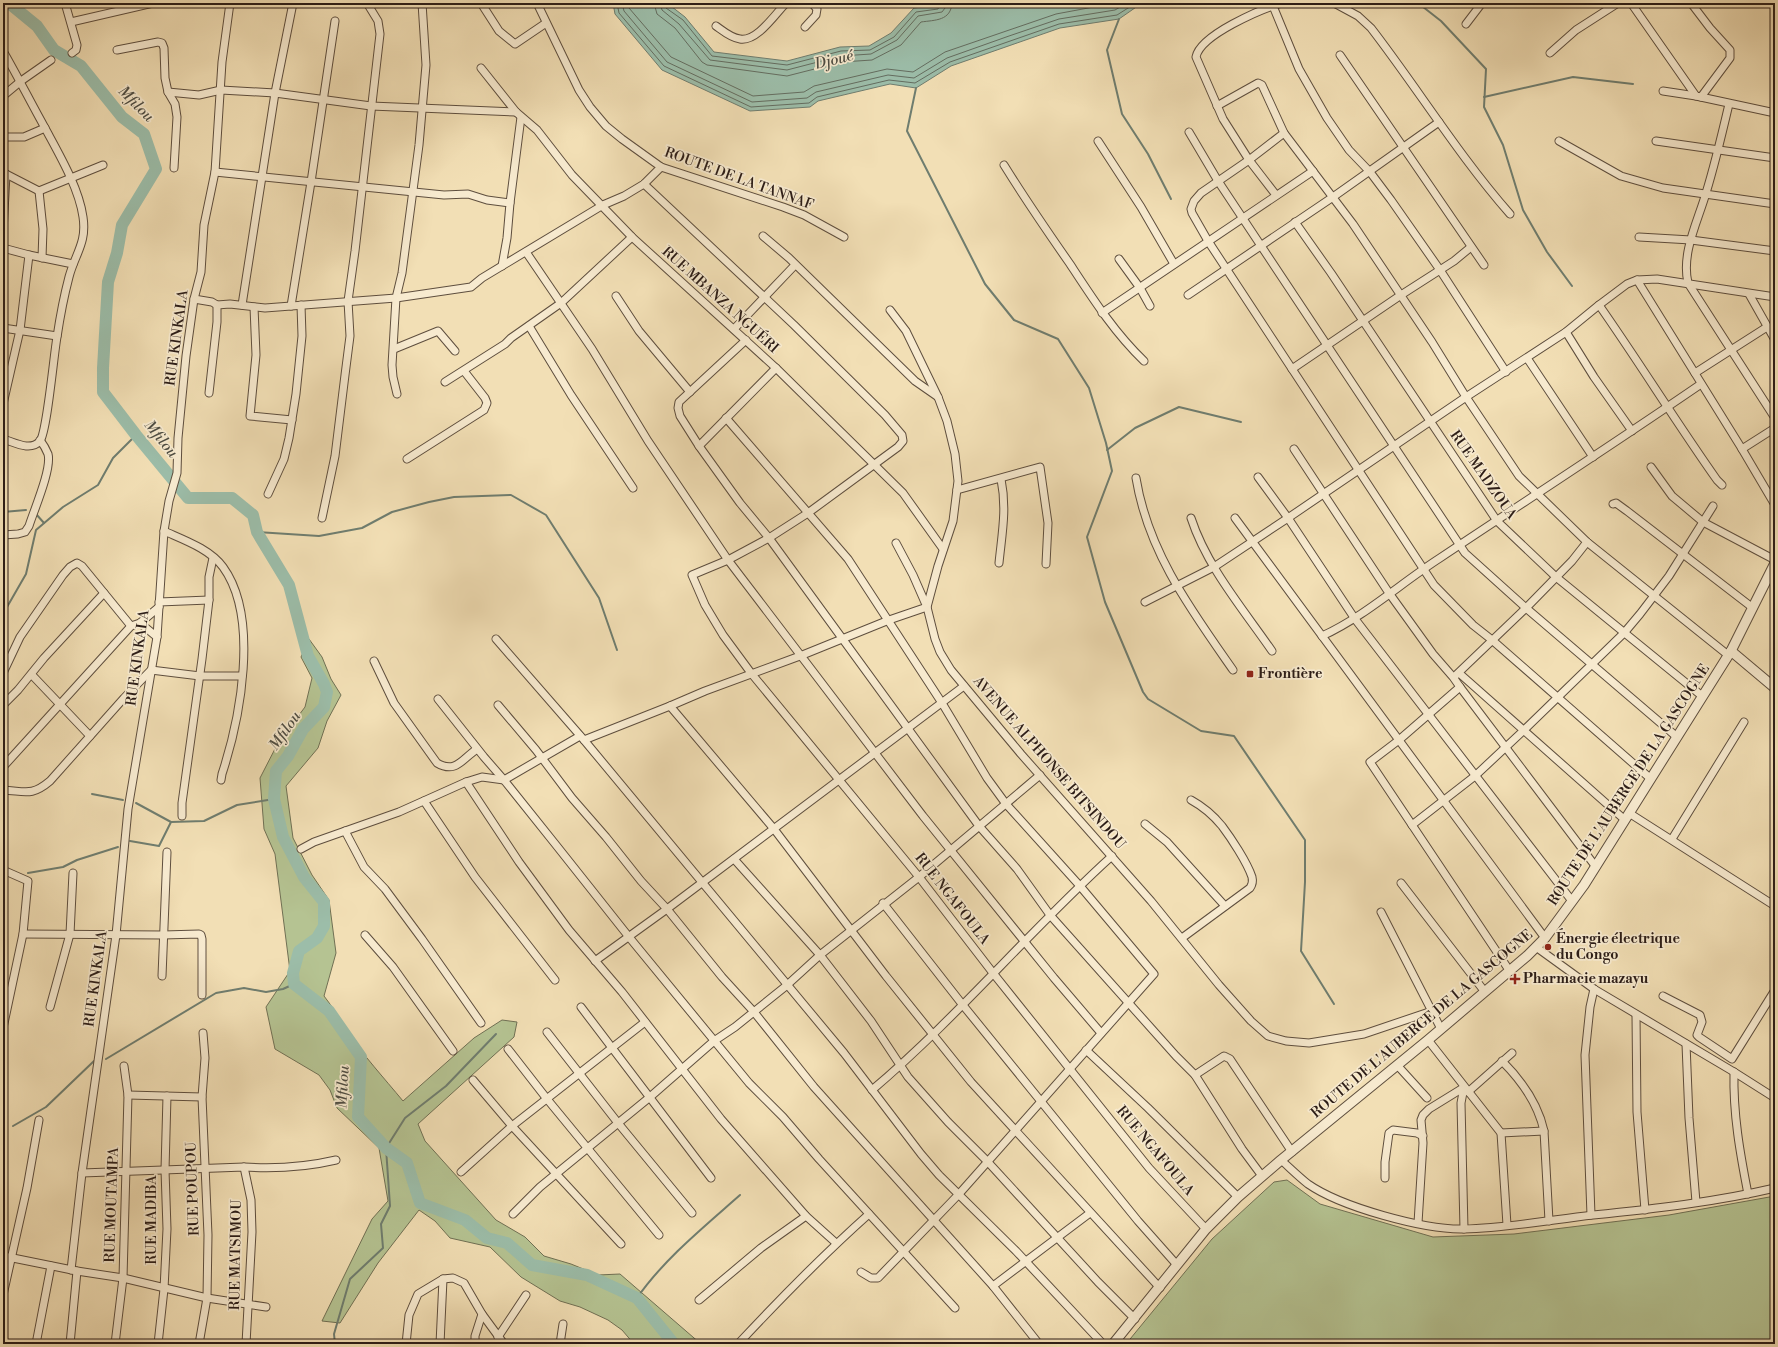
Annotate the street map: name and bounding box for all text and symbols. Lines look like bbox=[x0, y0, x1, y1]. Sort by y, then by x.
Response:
water label: Djoué bbox=[812, 46, 856, 74]
water label: Mfilou bbox=[114, 82, 158, 126]
street label: ROUTE DE LA TANNAF bbox=[662, 144, 816, 214]
street label: RUE MBANZA NGUÉRI bbox=[658, 241, 784, 358]
street label: RUE KINKALA bbox=[161, 288, 193, 387]
water label: Mfilou bbox=[140, 416, 182, 462]
street label: RUE MADZOUA bbox=[1446, 427, 1521, 523]
street label: RUE KINKALA bbox=[122, 608, 154, 707]
street label: ROUTE DE L'AUBERGE DE LA GASCOGNE bbox=[1544, 661, 1714, 909]
place label: Frontière bbox=[1258, 665, 1323, 683]
marker: Frontière bbox=[1245, 669, 1255, 679]
street label: AVENUE ALPHONSE BITSINDOU bbox=[968, 672, 1129, 854]
water label: Mfilou bbox=[265, 707, 305, 754]
street label: RUE NGAFOULA bbox=[911, 849, 994, 949]
street label: ROUTE DE L'AUBERGE DE LA GASCOGNE bbox=[1307, 926, 1537, 1122]
place label: Énergie électrique du Congo bbox=[1556, 928, 1680, 964]
street label: RUE KINKALA bbox=[80, 929, 112, 1028]
marker: Énergie électrique du Congo bbox=[1543, 942, 1553, 952]
place label: Pharmacie mazayu bbox=[1523, 970, 1649, 988]
marker: Pharmacie mazayu bbox=[1510, 974, 1520, 984]
water label: Mfilou bbox=[332, 1064, 354, 1109]
street label: RUE NGAFOULA bbox=[1112, 1102, 1198, 1200]
street label: RUE POUPOU bbox=[182, 1141, 204, 1236]
street label: RUE MOUTAMPA bbox=[101, 1147, 123, 1263]
street label: RUE MADIBA bbox=[143, 1175, 161, 1265]
street label: RUE MATSIMOU bbox=[226, 1199, 246, 1311]

